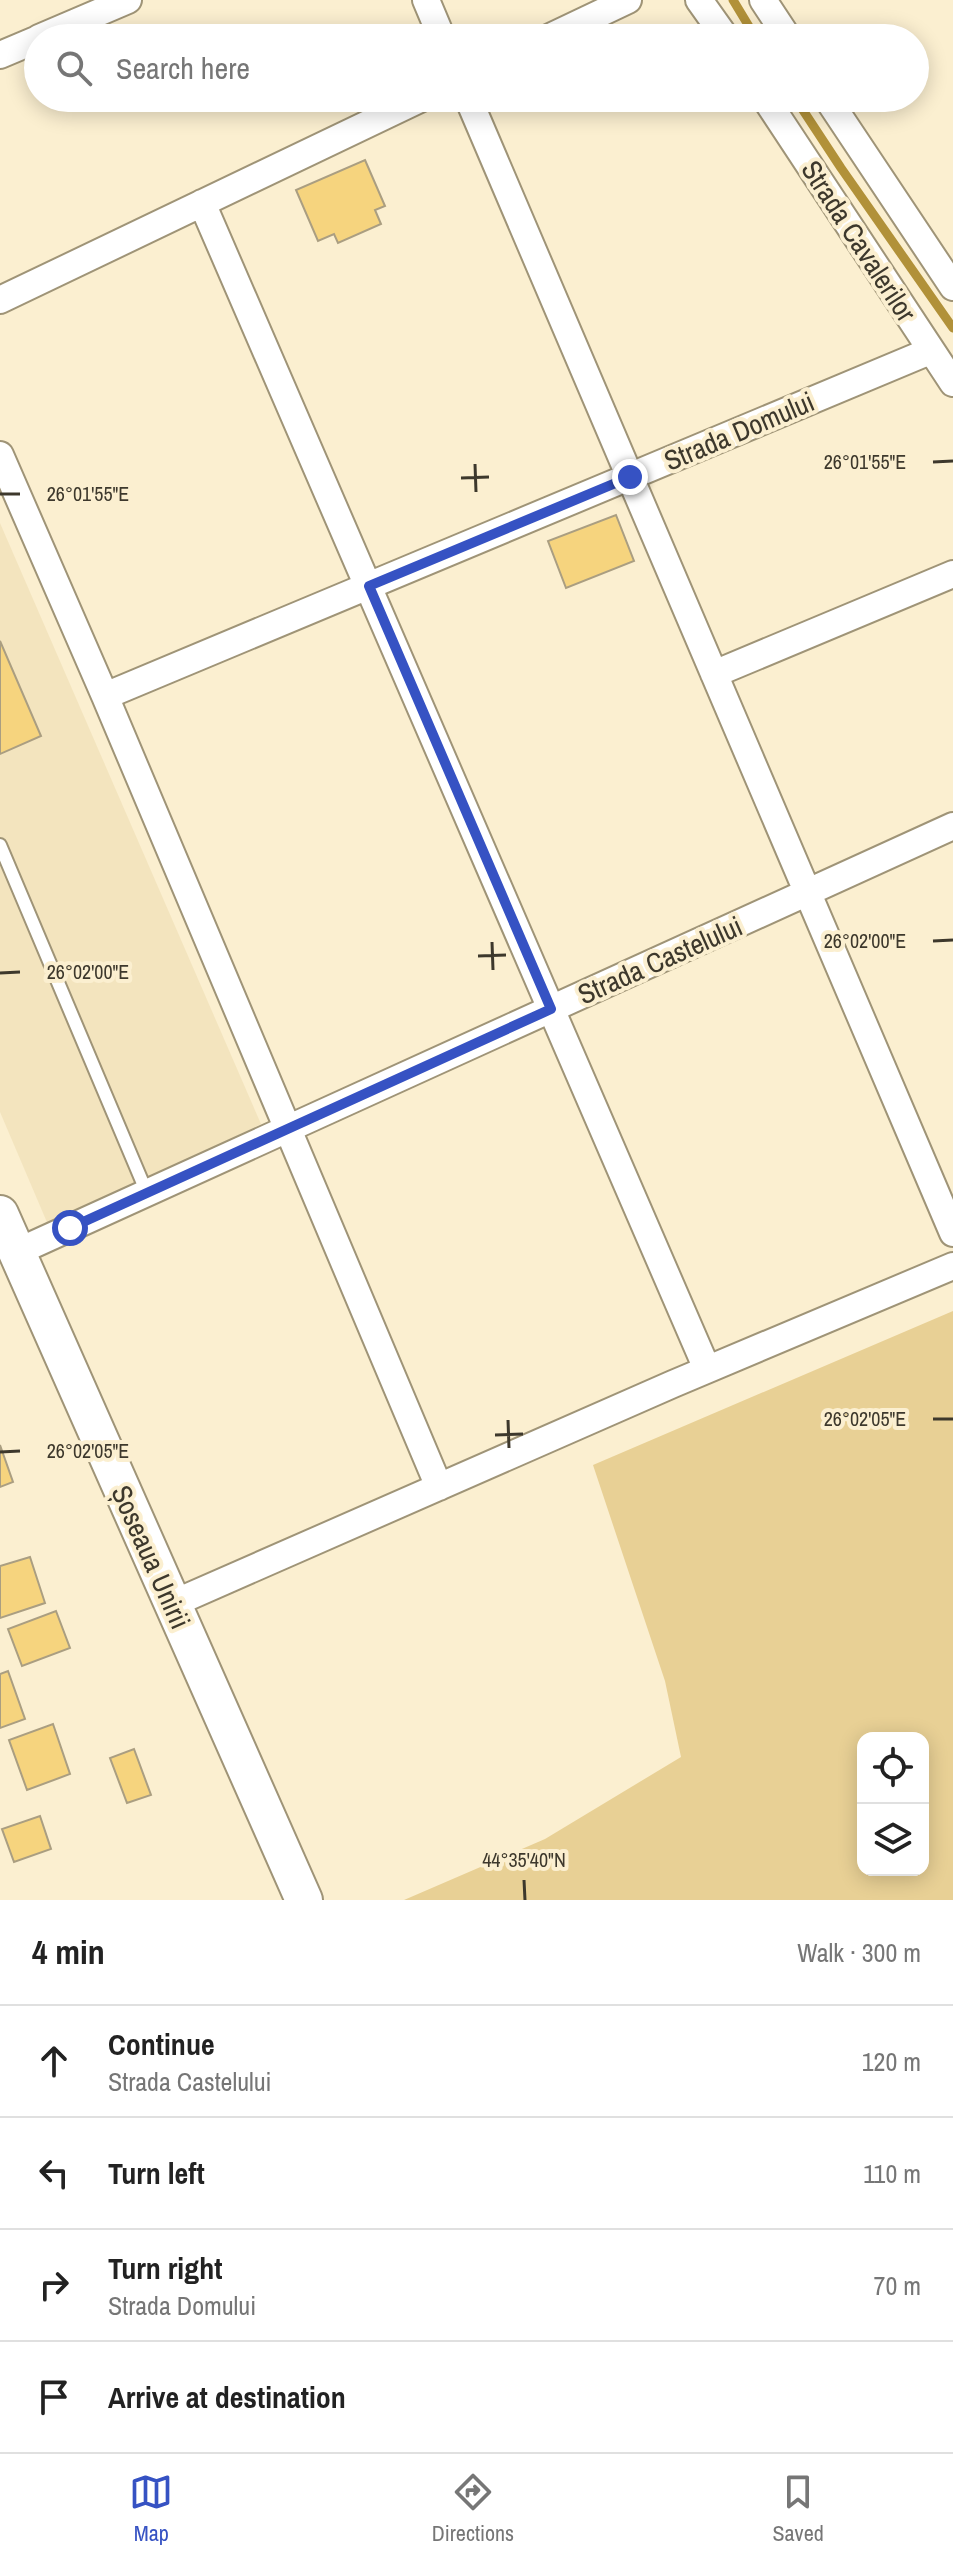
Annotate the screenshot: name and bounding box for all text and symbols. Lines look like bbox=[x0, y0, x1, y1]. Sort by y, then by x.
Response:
search box bbox=[24, 24, 929, 112]
icon: search bbox=[52, 46, 96, 90]
text: Search here bbox=[116, 48, 250, 88]
street label: Strada Cavalerilor bbox=[793, 153, 926, 329]
street label: Strada Domului bbox=[658, 382, 820, 480]
text: 26°01'55"E bbox=[824, 448, 906, 475]
route end bbox=[612, 459, 648, 495]
text: 26°01'55"E bbox=[47, 480, 129, 507]
street label: Strada Castelului bbox=[572, 907, 748, 1013]
text: 26°02'00"E bbox=[824, 927, 906, 954]
text: 26°02'00"E bbox=[47, 958, 129, 985]
route start bbox=[52, 1210, 88, 1246]
text: 26°02'05"E bbox=[824, 1405, 906, 1432]
text: 26°02'05"E bbox=[47, 1437, 129, 1464]
street label: Șoseaua Unirii bbox=[102, 1479, 200, 1635]
map controls bbox=[857, 1732, 929, 1876]
button: locate bbox=[857, 1732, 929, 1804]
button: layers bbox=[857, 1804, 929, 1876]
text: 44°35'40"N bbox=[482, 1846, 566, 1873]
text: 4 min bbox=[32, 1929, 105, 1975]
text: Walk · 300 m bbox=[797, 1935, 921, 1970]
text: Continue bbox=[108, 2024, 215, 2064]
icon: ahead bbox=[32, 2039, 76, 2083]
text: 120 m bbox=[862, 2044, 921, 2079]
text: Strada Castelului bbox=[108, 2064, 272, 2099]
icon: left bbox=[32, 2151, 76, 2195]
text: Turn left bbox=[108, 2153, 205, 2193]
text: 110 m bbox=[863, 2156, 921, 2191]
text: Turn right bbox=[108, 2248, 222, 2288]
icon: right bbox=[32, 2263, 76, 2307]
text: 70 m bbox=[874, 2268, 921, 2303]
text: Strada Domului bbox=[108, 2288, 256, 2323]
icon: arrive bbox=[32, 2375, 76, 2419]
text: Arrive at destination bbox=[108, 2377, 346, 2417]
tab: Map bbox=[129, 2470, 173, 2548]
tab: Directions bbox=[432, 2470, 514, 2548]
tab: Saved bbox=[773, 2470, 824, 2548]

